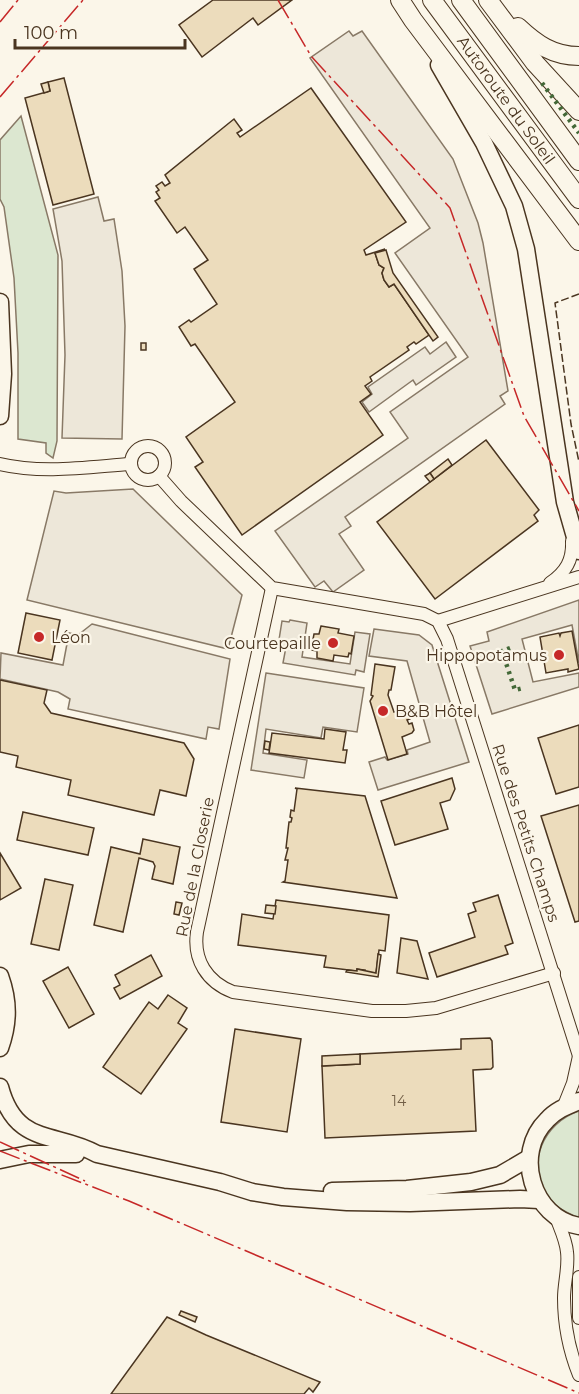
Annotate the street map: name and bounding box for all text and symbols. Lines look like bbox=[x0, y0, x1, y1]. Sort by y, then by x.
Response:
scale bar bbox=[15, 12, 184, 50]
text: 100 m bbox=[24, 22, 78, 44]
street label: Autoroute du Soleil bbox=[453, 32, 559, 168]
place label: Léon bbox=[51, 628, 91, 647]
marker: Léon bbox=[32, 630, 46, 644]
place label: Courtepaille bbox=[224, 634, 321, 653]
marker: Courtepaille bbox=[326, 636, 340, 650]
place label: Hippopotamus bbox=[426, 646, 547, 665]
marker: Hippopotamus bbox=[552, 648, 566, 662]
place label: B&B Hôtel bbox=[395, 702, 477, 721]
marker: B&B Hôtel bbox=[376, 704, 390, 718]
street label: Rue des Petits Champs bbox=[488, 742, 564, 925]
street label: Rue de la Closerie bbox=[172, 795, 218, 939]
house number: 14 bbox=[392, 1092, 407, 1110]

